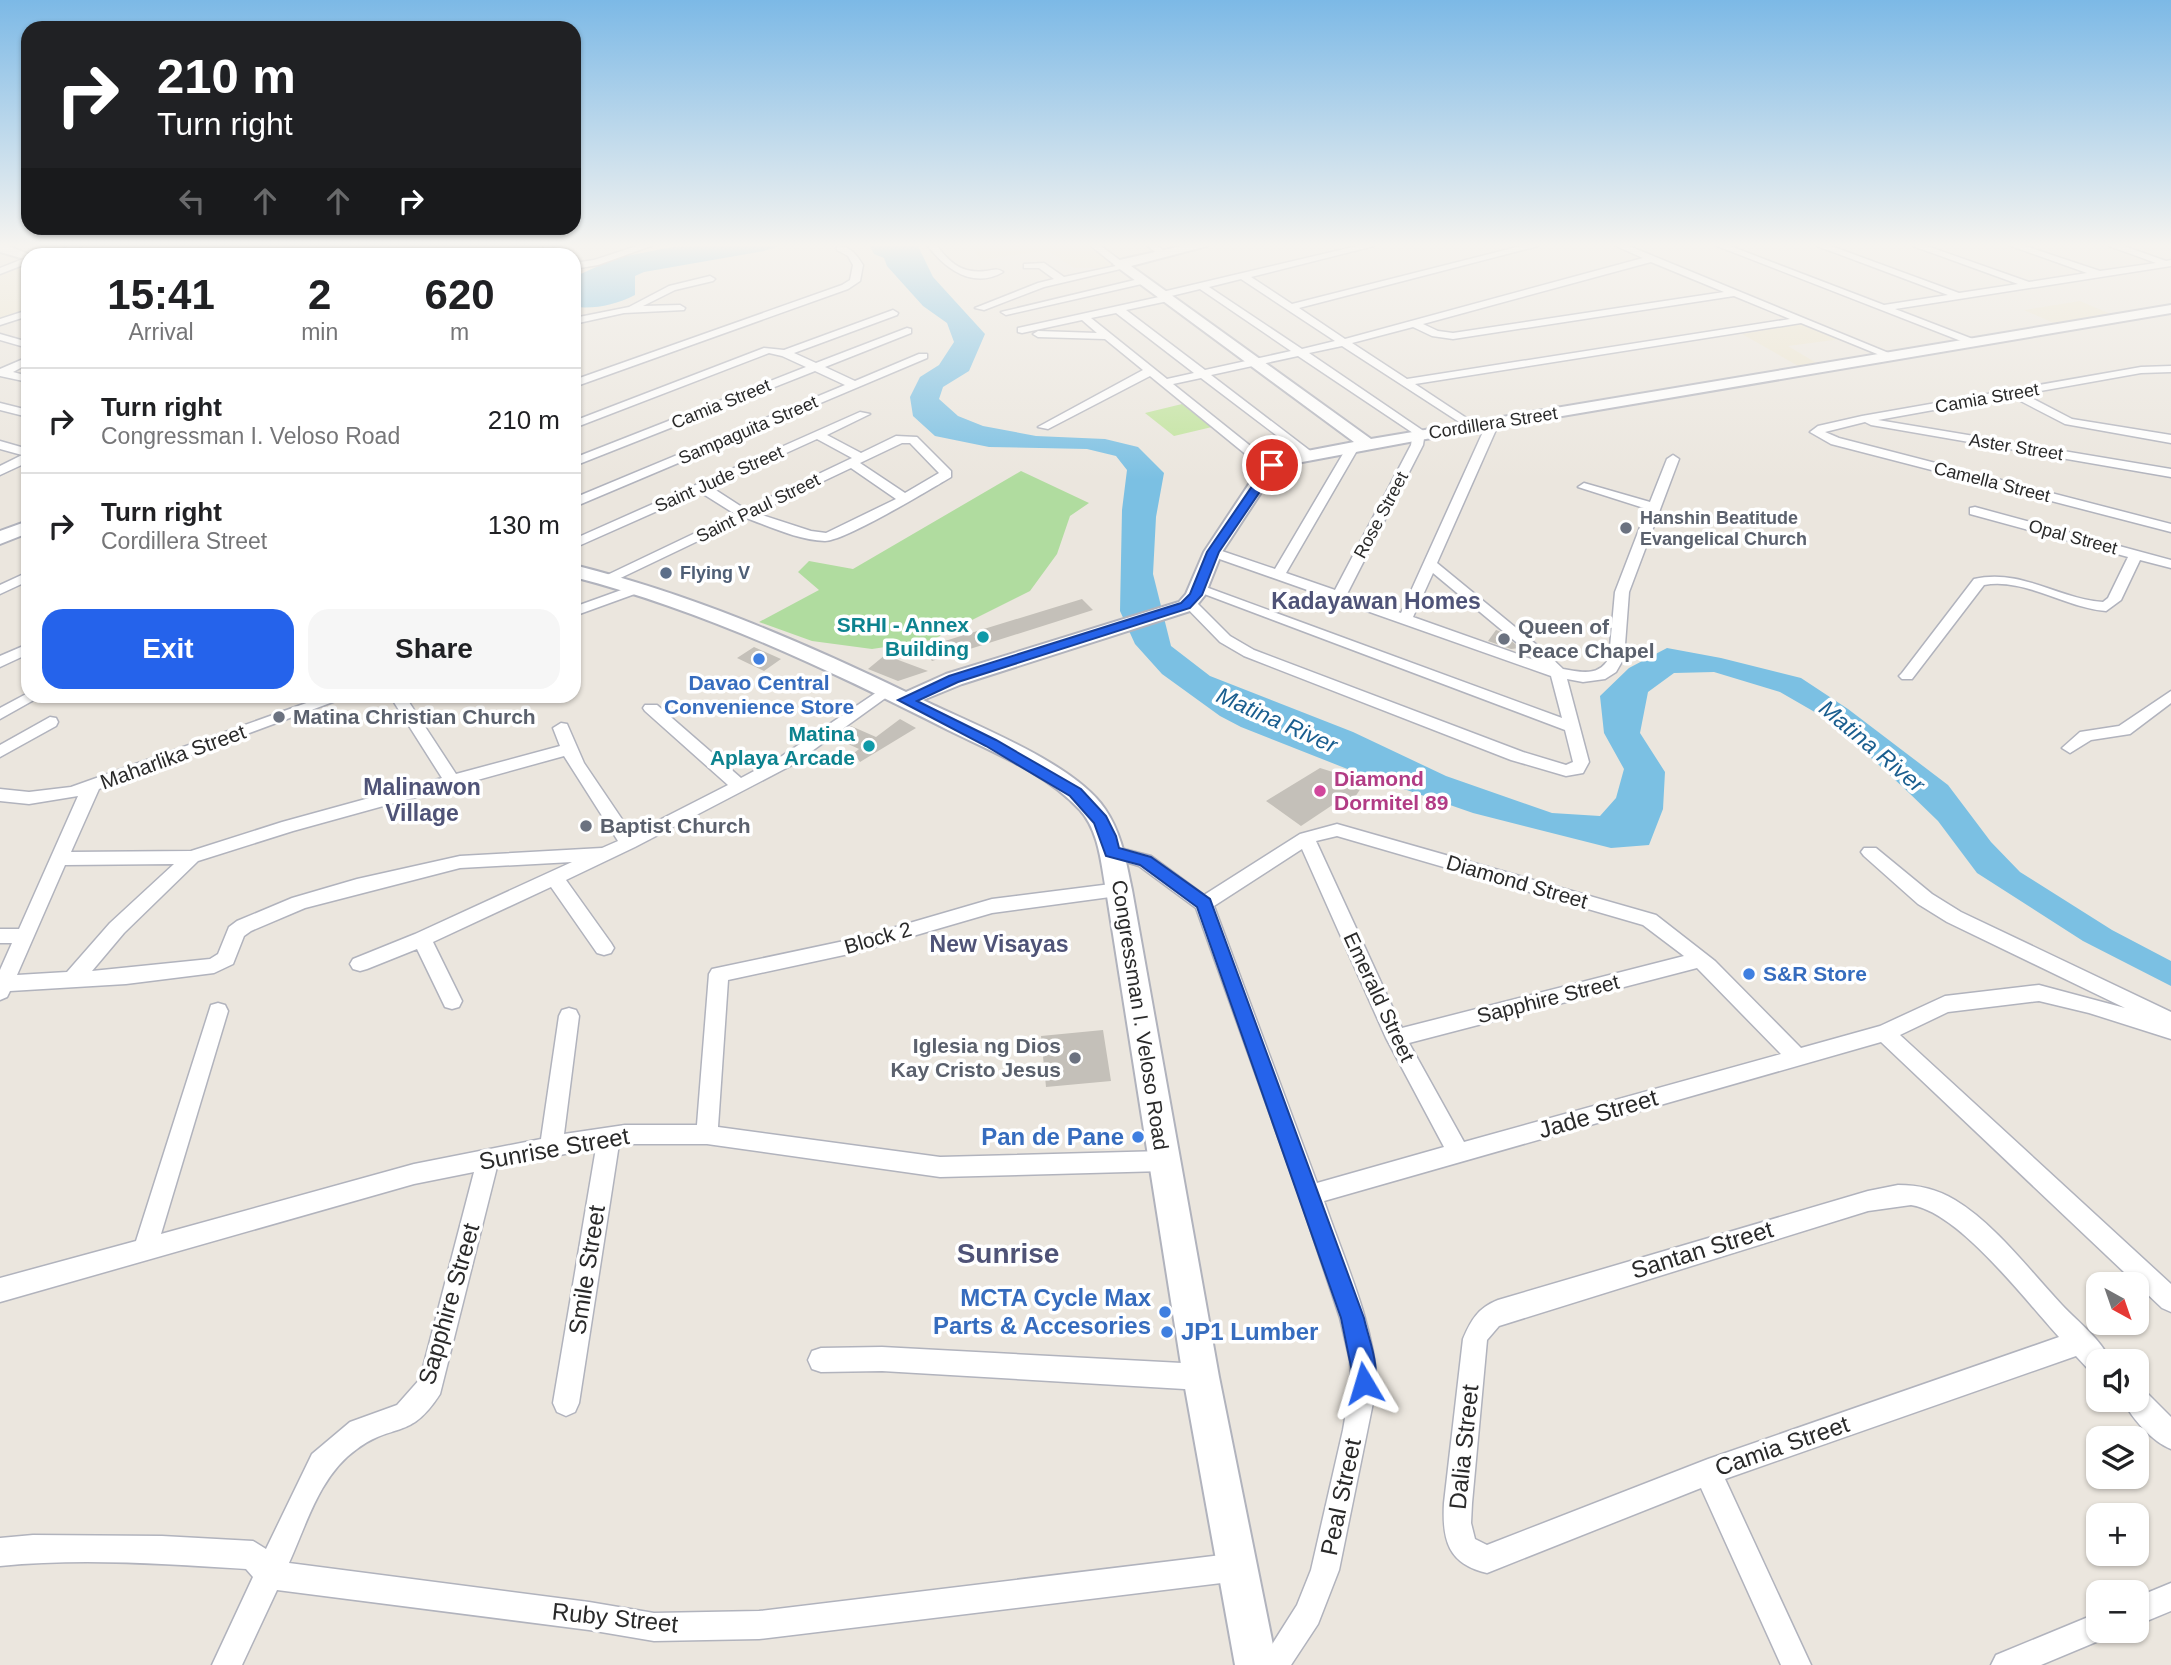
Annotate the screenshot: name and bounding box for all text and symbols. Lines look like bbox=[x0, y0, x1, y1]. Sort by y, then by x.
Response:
icon: right bbox=[42, 49, 133, 140]
text: 210 m bbox=[157, 49, 296, 103]
text: Turn right bbox=[157, 106, 293, 142]
icon: left bbox=[173, 182, 211, 220]
icon: ahead bbox=[246, 182, 284, 220]
icon: ahead bbox=[319, 182, 357, 220]
icon: right bbox=[392, 182, 430, 220]
text: 15:41 bbox=[107, 271, 215, 318]
text: 2 bbox=[308, 271, 331, 318]
text: 620 bbox=[425, 271, 495, 318]
text: Arrival bbox=[128, 319, 194, 345]
text: min bbox=[301, 319, 338, 345]
text: m bbox=[450, 319, 469, 345]
street label: Camia Street bbox=[669, 375, 773, 433]
street label: Camia Street bbox=[1934, 379, 2040, 417]
text: Turn right bbox=[101, 392, 222, 422]
street label: Sampaguita Street bbox=[675, 392, 821, 468]
icon: right bbox=[42, 402, 80, 440]
street label: Cordillera Street bbox=[1427, 403, 1559, 443]
text: 210 m bbox=[488, 405, 560, 435]
text: Congressman I. Veloso Road bbox=[101, 423, 400, 449]
street label: Aster Street bbox=[1967, 430, 2065, 464]
pin bbox=[1242, 435, 1302, 495]
street label: Saint Jude Street bbox=[652, 442, 786, 516]
icon: arrive bbox=[1253, 446, 1291, 484]
street label: Camella Street bbox=[1932, 458, 2052, 506]
street label: Rose Street bbox=[1350, 468, 1412, 562]
street label: Saint Paul Street bbox=[693, 469, 823, 547]
text: Turn right bbox=[101, 497, 222, 527]
icon: right bbox=[42, 507, 80, 545]
place label: Hanshin Beatitude Evangelical Church bbox=[1640, 508, 1807, 549]
text: 130 m bbox=[488, 510, 560, 540]
street label: Opal Street bbox=[2026, 516, 2120, 558]
marker: Hanshin Beatitude Evangelical Church bbox=[1618, 520, 1634, 536]
text: Cordillera Street bbox=[101, 528, 267, 554]
place label: Flying V bbox=[680, 563, 750, 583]
marker: Flying V bbox=[658, 565, 674, 581]
district label: Kadayawan Homes bbox=[1271, 588, 1481, 614]
button: Exit bbox=[42, 609, 294, 689]
button: Share bbox=[308, 609, 560, 689]
place label: SRHI - Annex Building bbox=[837, 613, 969, 660]
place label: Queen of Peace Chapel bbox=[1518, 615, 1655, 662]
marker: SRHI - Annex Building bbox=[975, 629, 991, 645]
marker: Queen of Peace Chapel bbox=[1496, 631, 1512, 647]
marker: Davao Central Convenience Store bbox=[751, 651, 767, 667]
place label: Davao Central Convenience Store bbox=[664, 671, 854, 718]
water label: Matina River bbox=[1213, 682, 1342, 759]
water label: Matina River bbox=[1814, 695, 1931, 798]
place label: Matina Christian Church bbox=[293, 705, 536, 728]
marker: Matina Christian Church bbox=[271, 709, 287, 725]
street label: Maharlika Street bbox=[97, 720, 249, 793]
place label: Matina Aplaya Arcade bbox=[710, 722, 855, 769]
marker: Matina Aplaya Arcade bbox=[861, 738, 877, 754]
place label: Diamond Dormitel 89 bbox=[1334, 767, 1448, 814]
district label: Malinawon Village bbox=[363, 774, 481, 826]
marker: Diamond Dormitel 89 bbox=[1312, 783, 1328, 799]
place label: Baptist Church bbox=[600, 814, 751, 837]
marker: Baptist Church bbox=[578, 818, 594, 834]
street label: Diamond Street bbox=[1444, 850, 1591, 913]
street label: Congressman I. Veloso Road bbox=[1108, 878, 1173, 1152]
street label: Block 2 bbox=[842, 917, 914, 958]
street label: Emerald Street bbox=[1339, 928, 1420, 1065]
district label: New Visayas bbox=[930, 931, 1068, 957]
place label: S&R Store bbox=[1763, 962, 1867, 985]
marker: S&R Store bbox=[1741, 966, 1757, 982]
street label: Sapphire Street bbox=[1474, 970, 1622, 1027]
place label: Iglesia ng Dios Kay Cristo Jesus bbox=[891, 1034, 1061, 1081]
marker: Iglesia ng Dios Kay Cristo Jesus bbox=[1067, 1050, 1083, 1066]
street label: Jade Street bbox=[1535, 1084, 1661, 1143]
street label: Sunrise Street bbox=[477, 1122, 631, 1175]
place label: Pan de Pane bbox=[981, 1123, 1124, 1150]
marker: Pan de Pane bbox=[1130, 1129, 1146, 1145]
street label: Smile Street bbox=[563, 1203, 610, 1337]
street label: Santan Street bbox=[1628, 1215, 1776, 1284]
street label: Sapphire Street bbox=[413, 1220, 485, 1388]
district label: Sunrise bbox=[957, 1238, 1059, 1269]
north arrow bbox=[2086, 1272, 2149, 1335]
map controls bbox=[2086, 1272, 2149, 1643]
place label: MCTA Cycle Max Parts & Accesories bbox=[933, 1284, 1152, 1339]
marker: MCTA Cycle Max Parts & Accesories bbox=[1157, 1304, 1173, 1320]
place label: JP1 Lumber bbox=[1181, 1318, 1318, 1345]
marker: JP1 Lumber bbox=[1159, 1324, 1175, 1340]
position arrow bbox=[1327, 1346, 1401, 1420]
button: sound bbox=[2086, 1349, 2149, 1412]
street label: Dalia Street bbox=[1444, 1383, 1484, 1511]
street label: Camia Street bbox=[1711, 1410, 1853, 1481]
button: layers bbox=[2086, 1426, 2149, 1489]
street label: Peal Street bbox=[1315, 1436, 1366, 1558]
button: + bbox=[2086, 1503, 2149, 1566]
button: − bbox=[2086, 1580, 2149, 1643]
street label: Ruby Street bbox=[551, 1597, 680, 1638]

